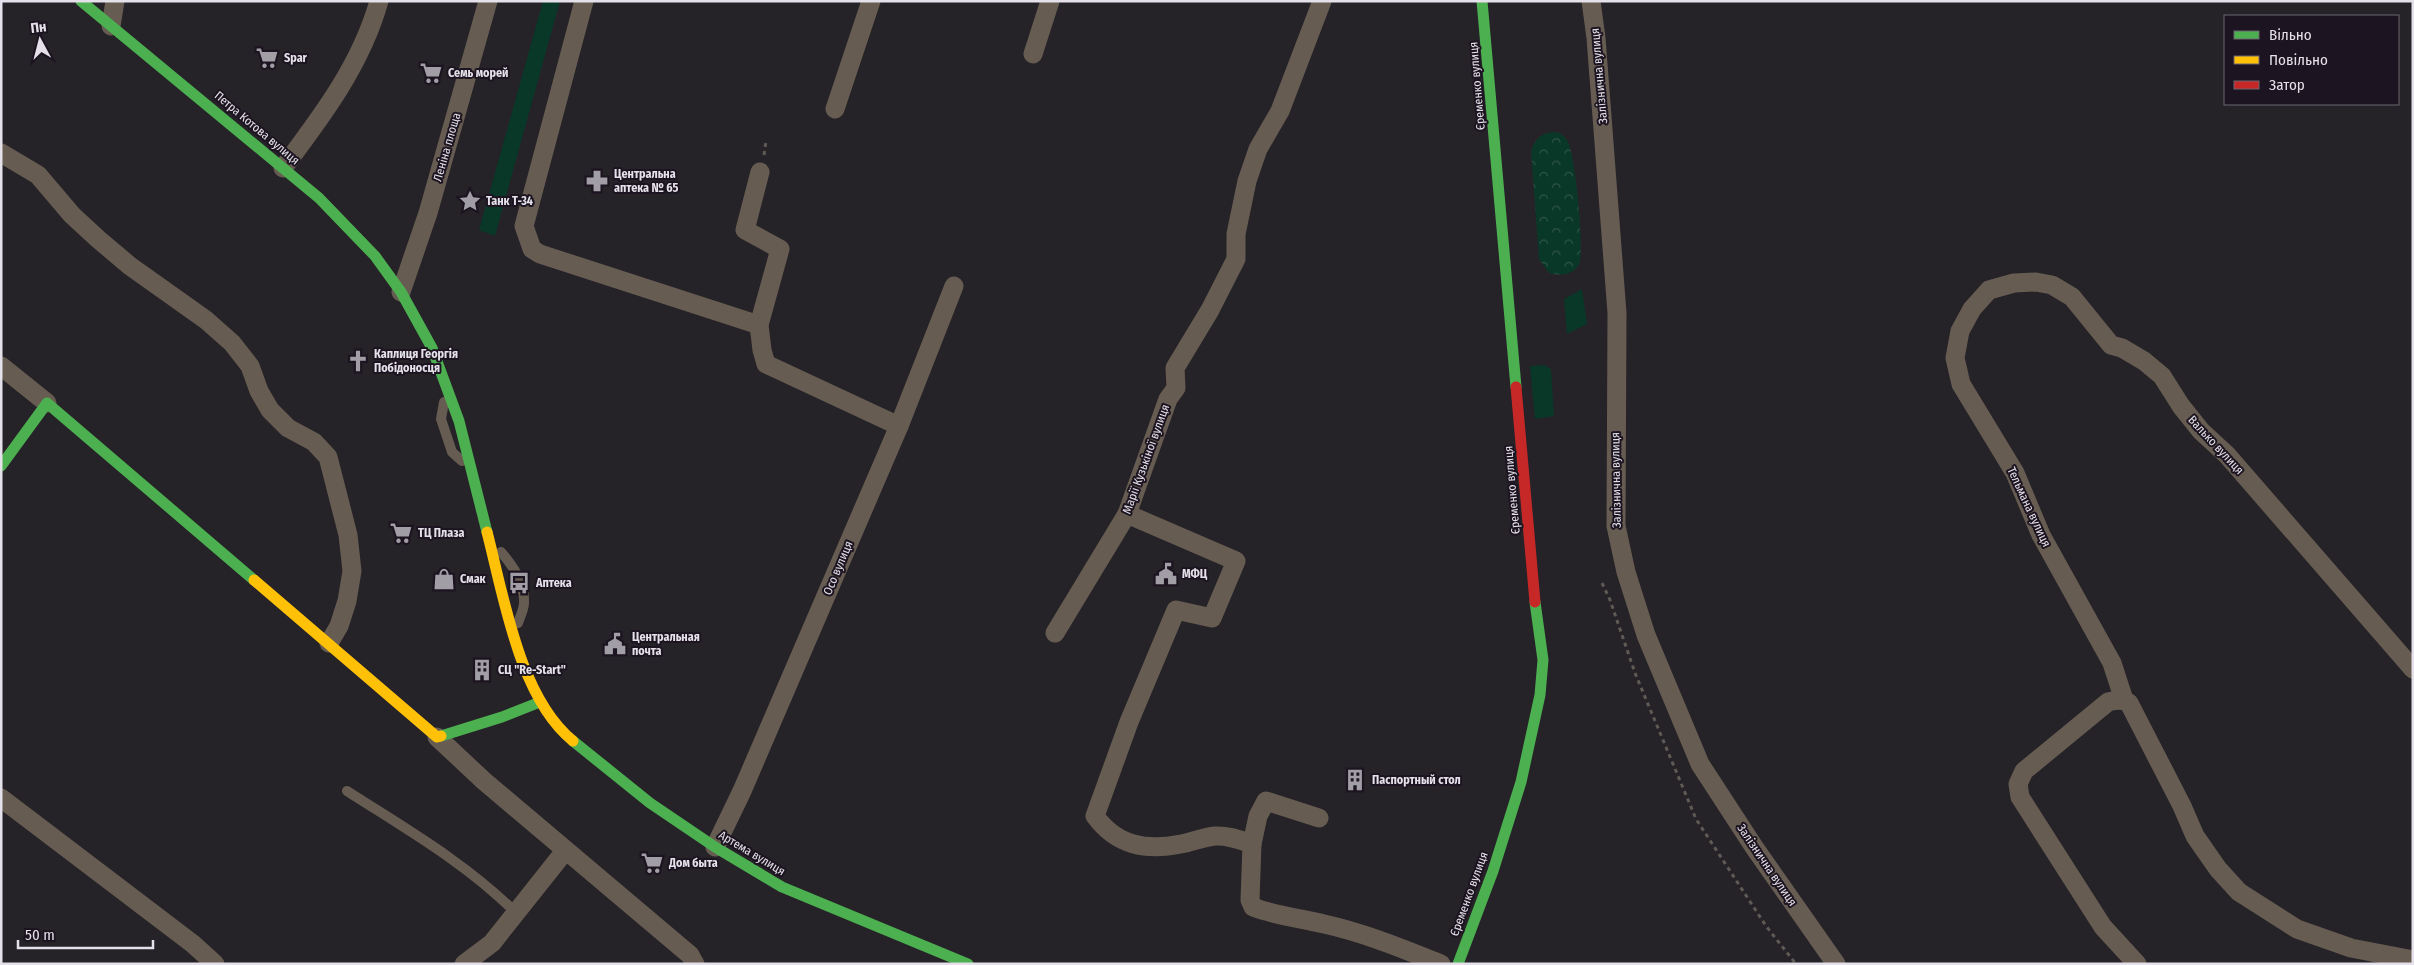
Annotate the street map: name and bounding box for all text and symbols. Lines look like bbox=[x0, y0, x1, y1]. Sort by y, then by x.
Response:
north arrow bbox=[15, 15, 65, 65]
legend bbox=[2224, 15, 2399, 105]
text: Пн bbox=[30, 18, 47, 37]
text: Вільно bbox=[2269, 26, 2312, 44]
street label: Залізнична вулиця bbox=[1588, 28, 1610, 124]
street label: Єременко вулиця bbox=[1466, 41, 1488, 131]
supermarket icon: Spar bbox=[254, 45, 280, 71]
place label: Spar bbox=[284, 51, 308, 65]
text: Повільно bbox=[2269, 51, 2328, 69]
supermarket icon: Семь морей bbox=[418, 60, 444, 86]
place label: Семь морей bbox=[448, 66, 508, 80]
text: Затор bbox=[2269, 76, 2305, 94]
street label: Петра Котова вулиця bbox=[212, 88, 302, 168]
street label: Леніна площа bbox=[431, 111, 464, 183]
place label: Центральна аптека № 65 bbox=[614, 167, 679, 195]
pharmacy icon: Центральна аптека № 65 bbox=[584, 168, 610, 194]
place icon: Танк Т-34 bbox=[457, 188, 483, 214]
place label: Танк Т-34 bbox=[486, 194, 533, 208]
place label: Каплиця Георгія Побідоносця bbox=[374, 347, 458, 375]
church icon: Каплиця Георгія Побідоносця bbox=[345, 348, 371, 374]
street label: Марії Кузькіної вулиця bbox=[1120, 402, 1172, 516]
street label: Валько вулиця bbox=[2185, 413, 2247, 477]
street label: Залізнична вулиця bbox=[1608, 432, 1624, 528]
street label: Єременко вулиця bbox=[1501, 445, 1523, 535]
street label: Тельмана вулиця bbox=[2004, 465, 2054, 549]
supermarket icon: ТЦ Плаза bbox=[388, 520, 414, 546]
place label: ТЦ Плаза bbox=[418, 526, 465, 540]
street label: Осо вулиця bbox=[820, 539, 856, 597]
public building icon: МФЦ bbox=[1153, 561, 1179, 587]
shop icon: Смак bbox=[431, 566, 457, 592]
place label: МФЦ bbox=[1182, 567, 1208, 581]
bus stop icon: Аптека bbox=[506, 570, 532, 596]
place label: Смак bbox=[460, 572, 487, 586]
place label: Аптека bbox=[535, 576, 572, 590]
place label: Центральная почта bbox=[632, 630, 700, 658]
public building icon: Центральная почта bbox=[602, 631, 628, 657]
building icon: СЦ "Re-Start" bbox=[469, 657, 495, 683]
place label: СЦ "Re-Start" bbox=[498, 663, 566, 677]
building icon: Паспортный стол bbox=[1342, 767, 1368, 793]
place label: Паспортный стол bbox=[1372, 773, 1461, 787]
street label: Залізнична вулиця bbox=[1734, 821, 1800, 909]
street label: Артема вулиця bbox=[716, 828, 788, 878]
supermarket icon: Дом быта bbox=[639, 850, 665, 876]
street label: Єременко вулиця bbox=[1447, 850, 1491, 938]
place label: Дом быта bbox=[668, 856, 718, 870]
scale bar bbox=[18, 918, 152, 950]
text: 50 m bbox=[25, 926, 55, 944]

